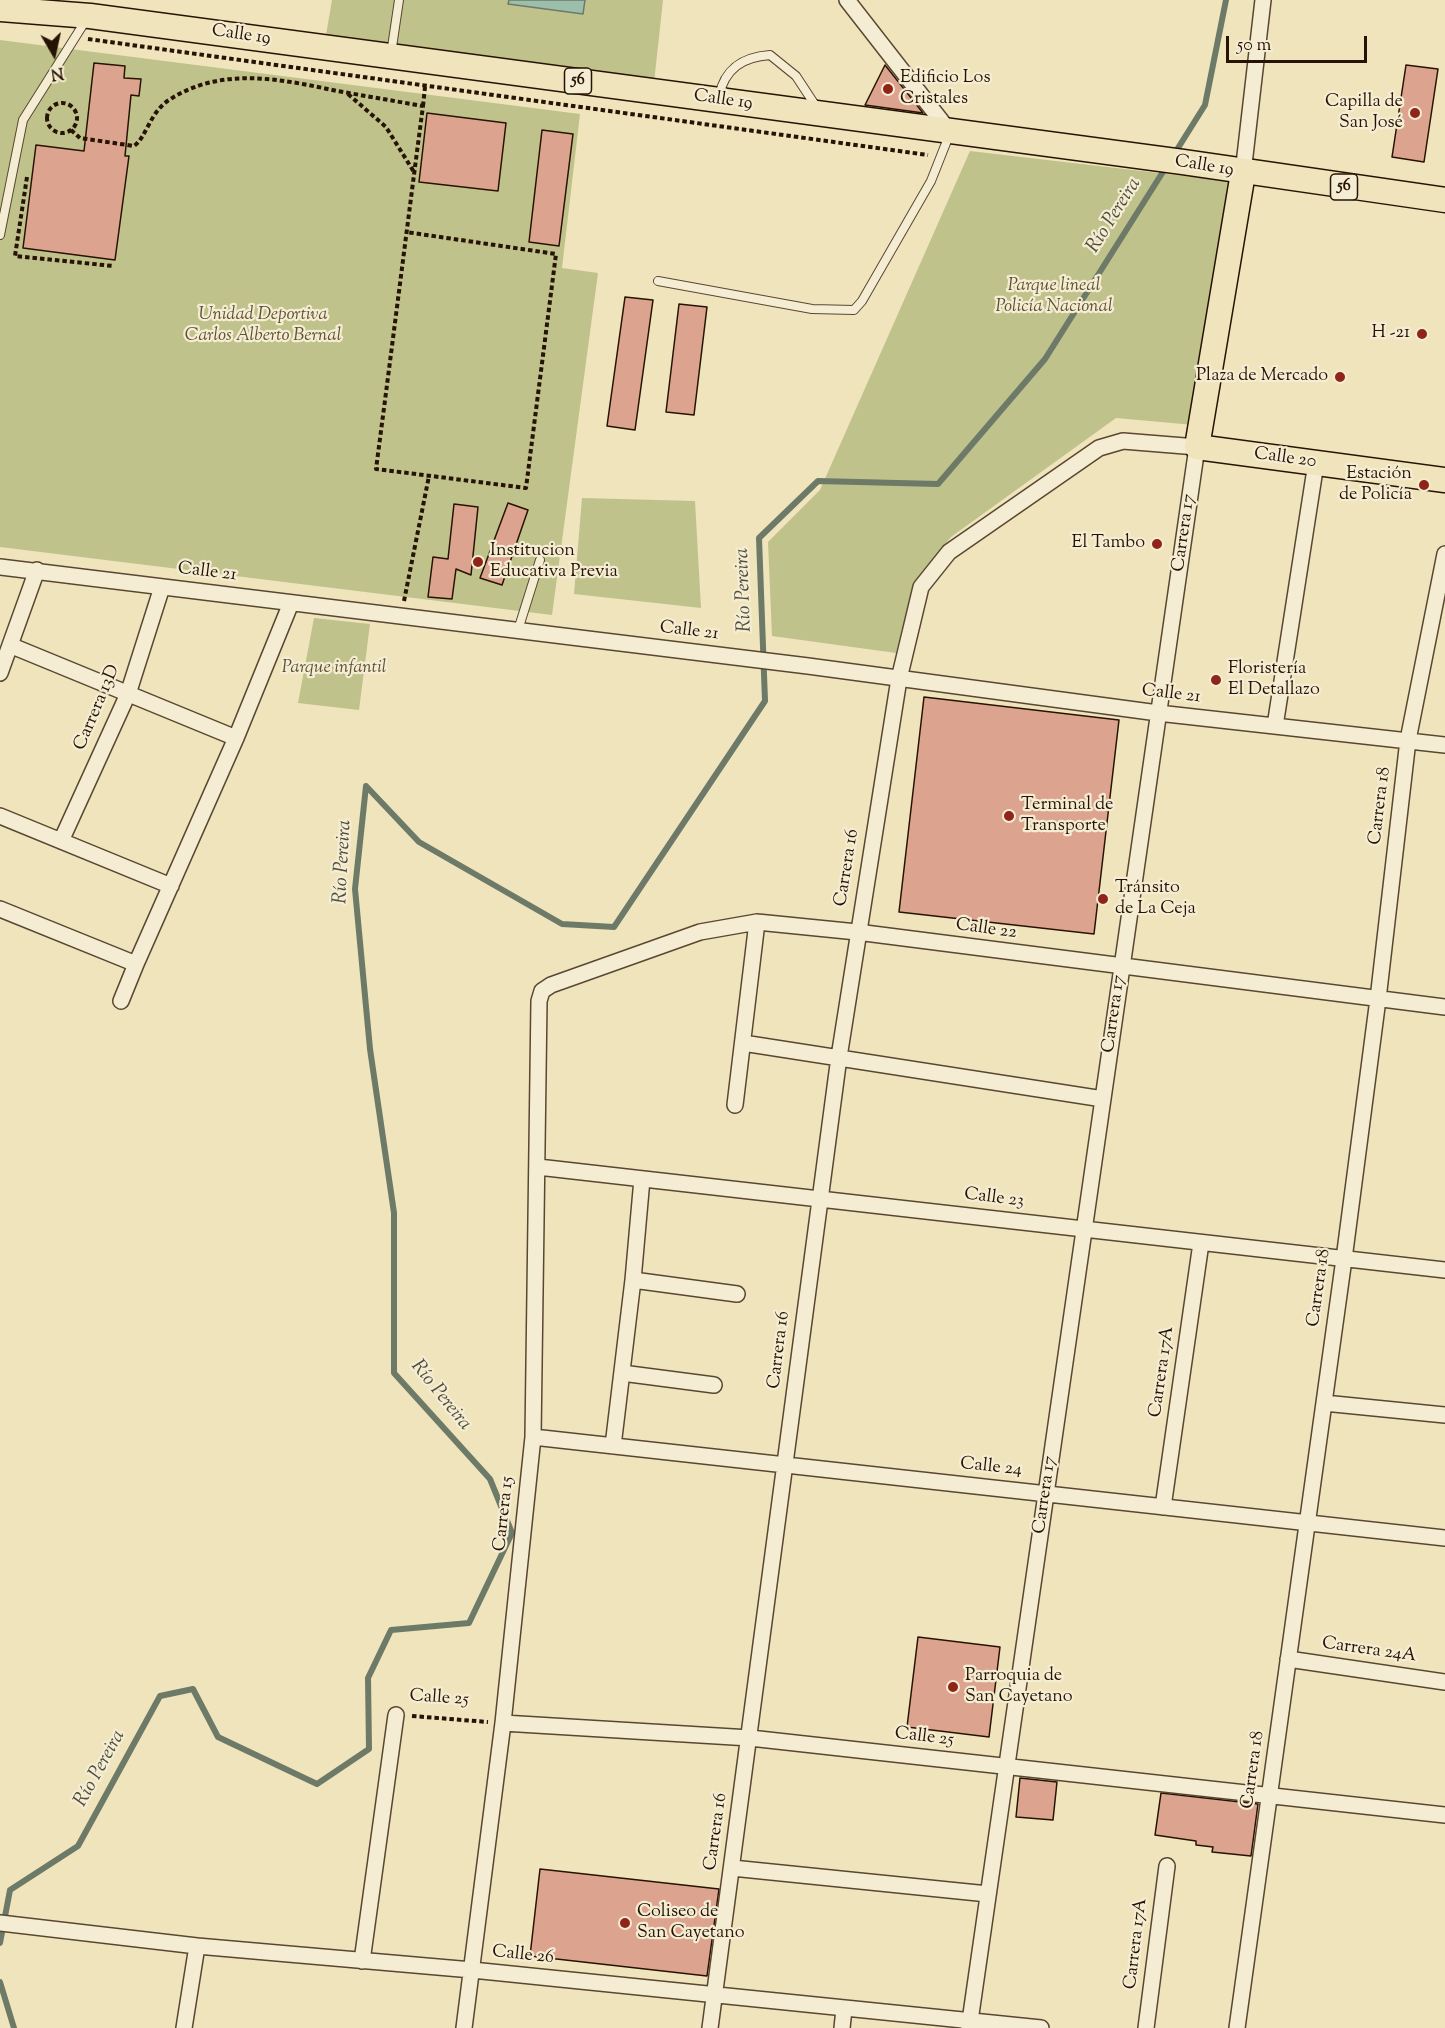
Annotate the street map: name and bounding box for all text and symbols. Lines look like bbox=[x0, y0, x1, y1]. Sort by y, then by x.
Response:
street label: Calle 19 bbox=[210, 21, 272, 51]
north arrow bbox=[24, 24, 84, 84]
scale bar bbox=[1229, 24, 1370, 62]
text: 50 m bbox=[1237, 33, 1271, 59]
text: N bbox=[49, 60, 65, 85]
road number: 56 bbox=[564, 68, 592, 94]
place label: Edificio Los Cristales bbox=[900, 68, 991, 110]
marker: Edificio Los Cristales bbox=[881, 82, 895, 96]
street label: Calle 19 bbox=[692, 86, 754, 116]
place label: Capilla de San José bbox=[1325, 92, 1403, 134]
marker: Capilla de San José bbox=[1408, 106, 1422, 120]
street label: Calle 19 bbox=[1173, 152, 1235, 182]
water label: Río Pereira bbox=[1083, 174, 1147, 258]
road number: 56 bbox=[1330, 174, 1358, 200]
park label: Parque lineal Policía Nacional bbox=[995, 276, 1113, 318]
park label: Unidad Deportiva Carlos Alberto Bernal bbox=[185, 305, 341, 348]
place label: H -21 bbox=[1371, 323, 1410, 345]
marker: H -21 bbox=[1415, 327, 1429, 341]
place label: Plaza de Mercado bbox=[1196, 366, 1328, 388]
marker: Plaza de Mercado bbox=[1333, 370, 1347, 384]
street label: Calle 20 bbox=[1253, 444, 1317, 474]
place label: Estación de Policía bbox=[1339, 464, 1412, 506]
marker: Estación de Policía bbox=[1417, 478, 1431, 492]
street label: Carrera 17 bbox=[1169, 493, 1201, 573]
place label: El Tambo bbox=[1072, 533, 1145, 555]
marker: El Tambo bbox=[1150, 537, 1164, 551]
place label: Institucion Educativa Previa bbox=[490, 541, 618, 584]
water label: Río Pereira bbox=[732, 548, 758, 632]
marker: Institucion Educativa Previa bbox=[471, 555, 485, 569]
street label: Calle 21 bbox=[176, 559, 238, 587]
street label: Calle 21 bbox=[658, 618, 720, 646]
park label: Parque infantil bbox=[282, 658, 386, 680]
place label: Floristería El Detallazo bbox=[1228, 659, 1320, 702]
street label: Carrera 13D bbox=[70, 662, 126, 754]
marker: Floristería El Detallazo bbox=[1209, 673, 1223, 687]
street label: Calle 21 bbox=[1140, 681, 1202, 709]
street label: Carrera 18 bbox=[1366, 766, 1396, 846]
place label: Terminal de Transporte bbox=[1021, 795, 1113, 838]
marker: Terminal de Transporte bbox=[1002, 809, 1016, 823]
water label: Río Pereira bbox=[330, 819, 358, 905]
street label: Carrera 16 bbox=[831, 828, 865, 908]
place label: Tránsito de La Ceja bbox=[1115, 878, 1196, 920]
marker: Tránsito de La Ceja bbox=[1096, 892, 1110, 906]
street label: Calle 22 bbox=[954, 915, 1018, 945]
street label: Carrera 17 bbox=[1099, 974, 1131, 1054]
street label: Calle 23 bbox=[963, 1185, 1025, 1213]
street label: Carrera 18 bbox=[1304, 1248, 1336, 1328]
street label: Carrera 16 bbox=[765, 1310, 795, 1390]
street label: Carrera 17A bbox=[1146, 1325, 1180, 1419]
water label: Río Pereira bbox=[404, 1356, 476, 1436]
street label: Calle 24 bbox=[959, 1454, 1023, 1482]
street label: Carrera 17 bbox=[1030, 1455, 1062, 1535]
street label: Carrera 15 bbox=[490, 1475, 520, 1553]
street label: Carrera 24A bbox=[1320, 1634, 1418, 1668]
place label: Parroquia de San Cayetano bbox=[965, 1666, 1072, 1708]
marker: Parroquia de San Cayetano bbox=[946, 1680, 960, 1694]
street label: Calle 25 bbox=[409, 1686, 469, 1712]
street label: Calle 25 bbox=[893, 1724, 955, 1752]
water label: Río Pereira bbox=[70, 1726, 132, 1812]
street label: Carrera 18 bbox=[1238, 1730, 1270, 1810]
street label: Carrera 16 bbox=[701, 1792, 733, 1872]
street label: Carrera 17A bbox=[1121, 1897, 1153, 1991]
place label: Coliseo de San Cayetano bbox=[637, 1902, 744, 1944]
marker: Coliseo de San Cayetano bbox=[618, 1916, 632, 1930]
street label: Calle 26 bbox=[491, 1942, 555, 1970]

